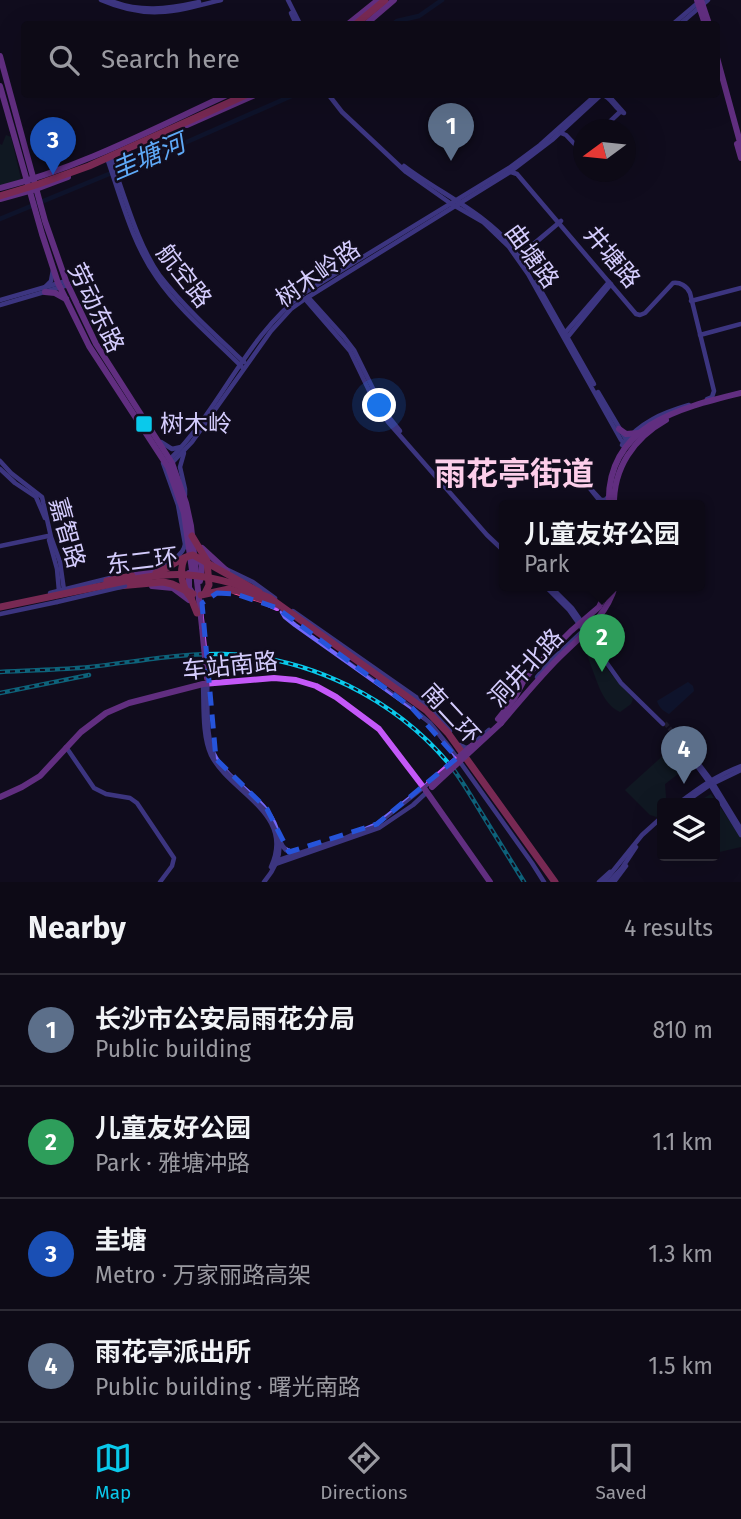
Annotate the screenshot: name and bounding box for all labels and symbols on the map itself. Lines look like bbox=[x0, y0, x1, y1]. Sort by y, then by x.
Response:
pin: 1 bbox=[428, 103, 474, 161]
pin: 3 bbox=[30, 117, 76, 175]
north arrow bbox=[573, 119, 636, 182]
water label: 圭塘河 bbox=[106, 126, 195, 187]
street label: 曲塘路 bbox=[500, 219, 564, 293]
street label: 井塘路 bbox=[578, 220, 646, 294]
street label: 树木岭路 bbox=[271, 235, 365, 313]
street label: 航空路 bbox=[151, 239, 217, 313]
street label: 劳动东路 bbox=[62, 259, 130, 357]
your location bbox=[362, 388, 396, 422]
place label: 树木岭 bbox=[160, 410, 232, 438]
marker: 树木岭 bbox=[134, 414, 154, 434]
district label: 雨花亭街道 bbox=[434, 455, 594, 493]
street label: 嘉智路 bbox=[44, 495, 90, 571]
street label: 东二环 bbox=[105, 543, 179, 579]
pin: 2 bbox=[579, 614, 625, 672]
street label: 洞井北路 bbox=[483, 623, 569, 713]
street label: 车站南路 bbox=[181, 647, 279, 685]
street label: 南二环 bbox=[416, 678, 486, 750]
pin: 4 bbox=[661, 726, 707, 784]

